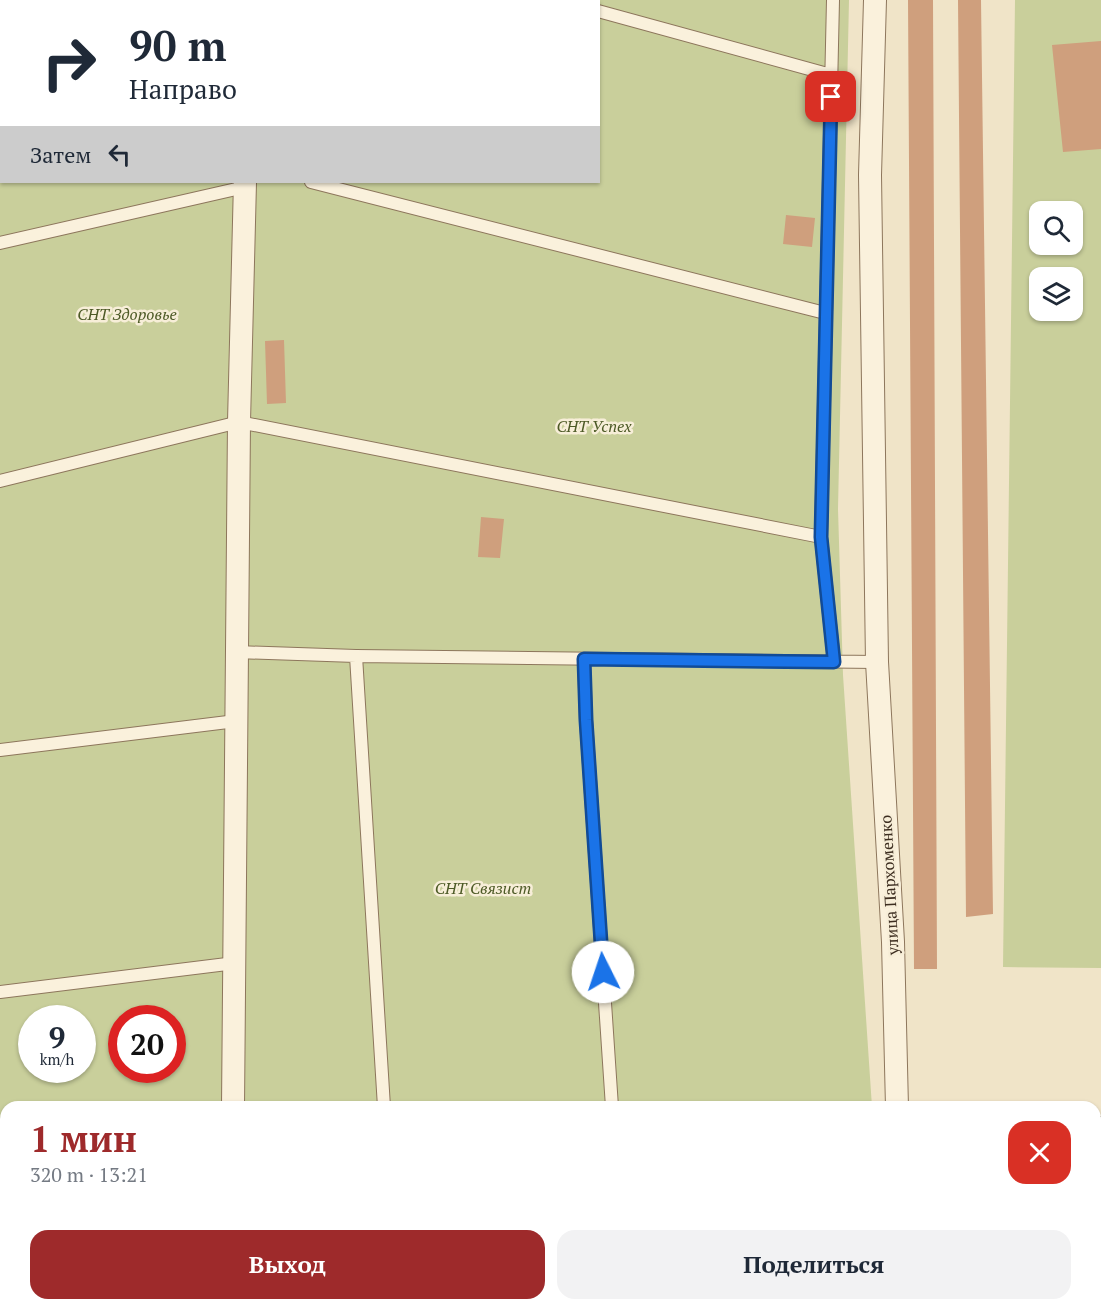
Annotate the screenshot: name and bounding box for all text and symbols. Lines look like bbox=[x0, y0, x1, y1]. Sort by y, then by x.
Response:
text: 90 m bbox=[129, 17, 227, 73]
icon: right bbox=[30, 24, 108, 102]
text: Направо bbox=[129, 71, 237, 107]
pin bbox=[805, 71, 856, 122]
icon: arrive bbox=[814, 80, 847, 113]
icon: left bbox=[103, 138, 136, 171]
text: Затем bbox=[30, 140, 91, 169]
map controls bbox=[1029, 201, 1083, 321]
button: search bbox=[1029, 201, 1083, 255]
button: layers bbox=[1029, 267, 1083, 321]
park label: СНТ Здоровье bbox=[77, 303, 177, 325]
park label: СНТ Успех bbox=[556, 415, 632, 437]
street label: улица Пархоменко bbox=[874, 814, 904, 957]
park label: СНТ Связист bbox=[435, 877, 531, 899]
position arrow bbox=[571, 940, 635, 1004]
speed limit sign: 20 bbox=[108, 1005, 186, 1083]
text: 9 bbox=[49, 1017, 65, 1057]
text: km/h bbox=[40, 1049, 74, 1069]
text: 1 мин bbox=[30, 1115, 137, 1162]
button: close bbox=[1008, 1121, 1071, 1184]
text: 320 m · 13:21 bbox=[30, 1161, 148, 1188]
button: Выход bbox=[30, 1230, 545, 1299]
button: Поделиться bbox=[557, 1230, 1071, 1299]

